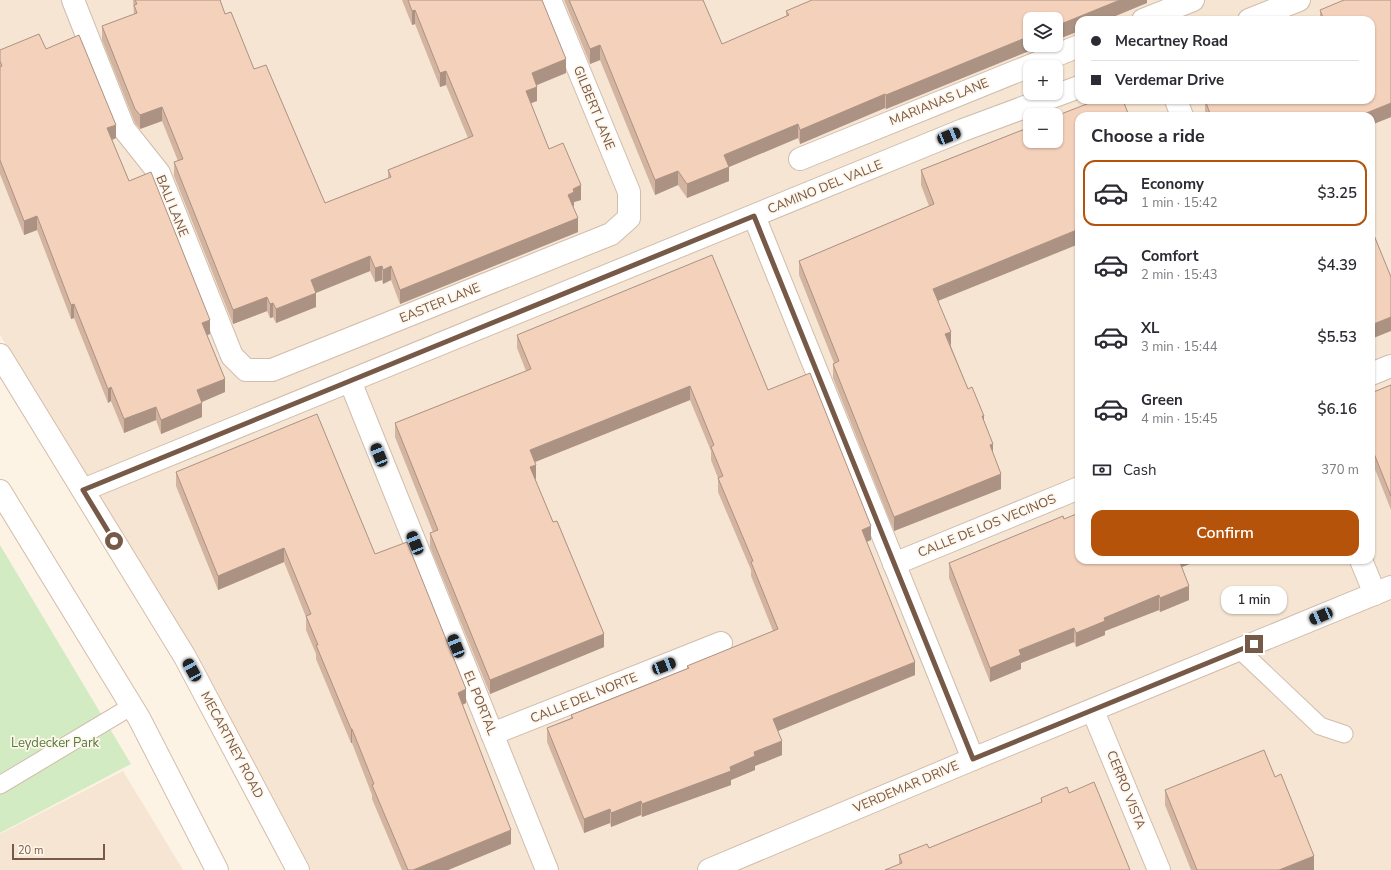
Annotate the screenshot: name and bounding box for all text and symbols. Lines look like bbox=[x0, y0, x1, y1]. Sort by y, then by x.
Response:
map controls bbox=[1023, 12, 1063, 148]
button: layers bbox=[1023, 12, 1063, 52]
text: Mecartney Road bbox=[1115, 31, 1228, 51]
button: + bbox=[1023, 60, 1063, 100]
street label: GILBERT LANE bbox=[569, 63, 619, 153]
text: Verdemar Drive bbox=[1115, 70, 1224, 90]
street label: MARIANAS LANE bbox=[887, 74, 991, 130]
button: − bbox=[1023, 108, 1063, 148]
text: Choose a ride bbox=[1091, 124, 1205, 148]
car bbox=[936, 126, 962, 146]
street label: CAMINO DEL VALLE bbox=[765, 156, 885, 218]
street label: BALI LANE bbox=[151, 172, 193, 240]
text: Economy bbox=[1141, 174, 1204, 194]
icon: car bbox=[1093, 175, 1129, 211]
text: $3.25 bbox=[1317, 183, 1357, 203]
text: 1 min · 15:42 bbox=[1141, 194, 1217, 212]
text: Comfort bbox=[1141, 246, 1198, 266]
icon: car bbox=[1093, 247, 1129, 283]
text: $4.39 bbox=[1317, 255, 1357, 275]
text: 2 min · 15:43 bbox=[1141, 266, 1217, 284]
street label: EASTER LANE bbox=[397, 279, 483, 327]
text: XL bbox=[1141, 318, 1160, 338]
icon: car bbox=[1093, 319, 1129, 355]
text: $5.53 bbox=[1317, 327, 1357, 347]
text: 3 min · 15:44 bbox=[1141, 338, 1217, 356]
text: Green bbox=[1141, 390, 1183, 410]
icon: car bbox=[1093, 391, 1129, 427]
text: $6.16 bbox=[1317, 399, 1357, 419]
text: 4 min · 15:45 bbox=[1141, 410, 1217, 428]
car bbox=[369, 442, 389, 468]
icon: cash bbox=[1091, 459, 1113, 481]
text: Cash bbox=[1123, 460, 1157, 480]
text: 370 m bbox=[1321, 461, 1359, 479]
street label: CALLE DE LOS VECINOS bbox=[915, 490, 1059, 562]
button: Confirm bbox=[1091, 510, 1359, 556]
car bbox=[405, 530, 425, 556]
route start bbox=[105, 532, 123, 550]
callout: 1 min bbox=[1221, 586, 1287, 614]
text: 1 min bbox=[1237, 591, 1271, 609]
car bbox=[1308, 606, 1334, 626]
car bbox=[446, 633, 466, 659]
route end bbox=[1245, 635, 1263, 653]
car bbox=[651, 656, 677, 676]
car bbox=[181, 657, 203, 683]
street label: EL PORTAL bbox=[459, 668, 501, 738]
street label: CALLE DEL NORTE bbox=[528, 668, 640, 728]
street label: MECARTNEY ROAD bbox=[196, 688, 268, 802]
park label: Leydecker Park bbox=[11, 734, 100, 752]
street label: CERRO VISTA bbox=[1102, 748, 1150, 832]
street label: VERDEMAR DRIVE bbox=[849, 757, 962, 818]
scale bar bbox=[12, 842, 105, 861]
text: 20 m bbox=[18, 843, 43, 858]

